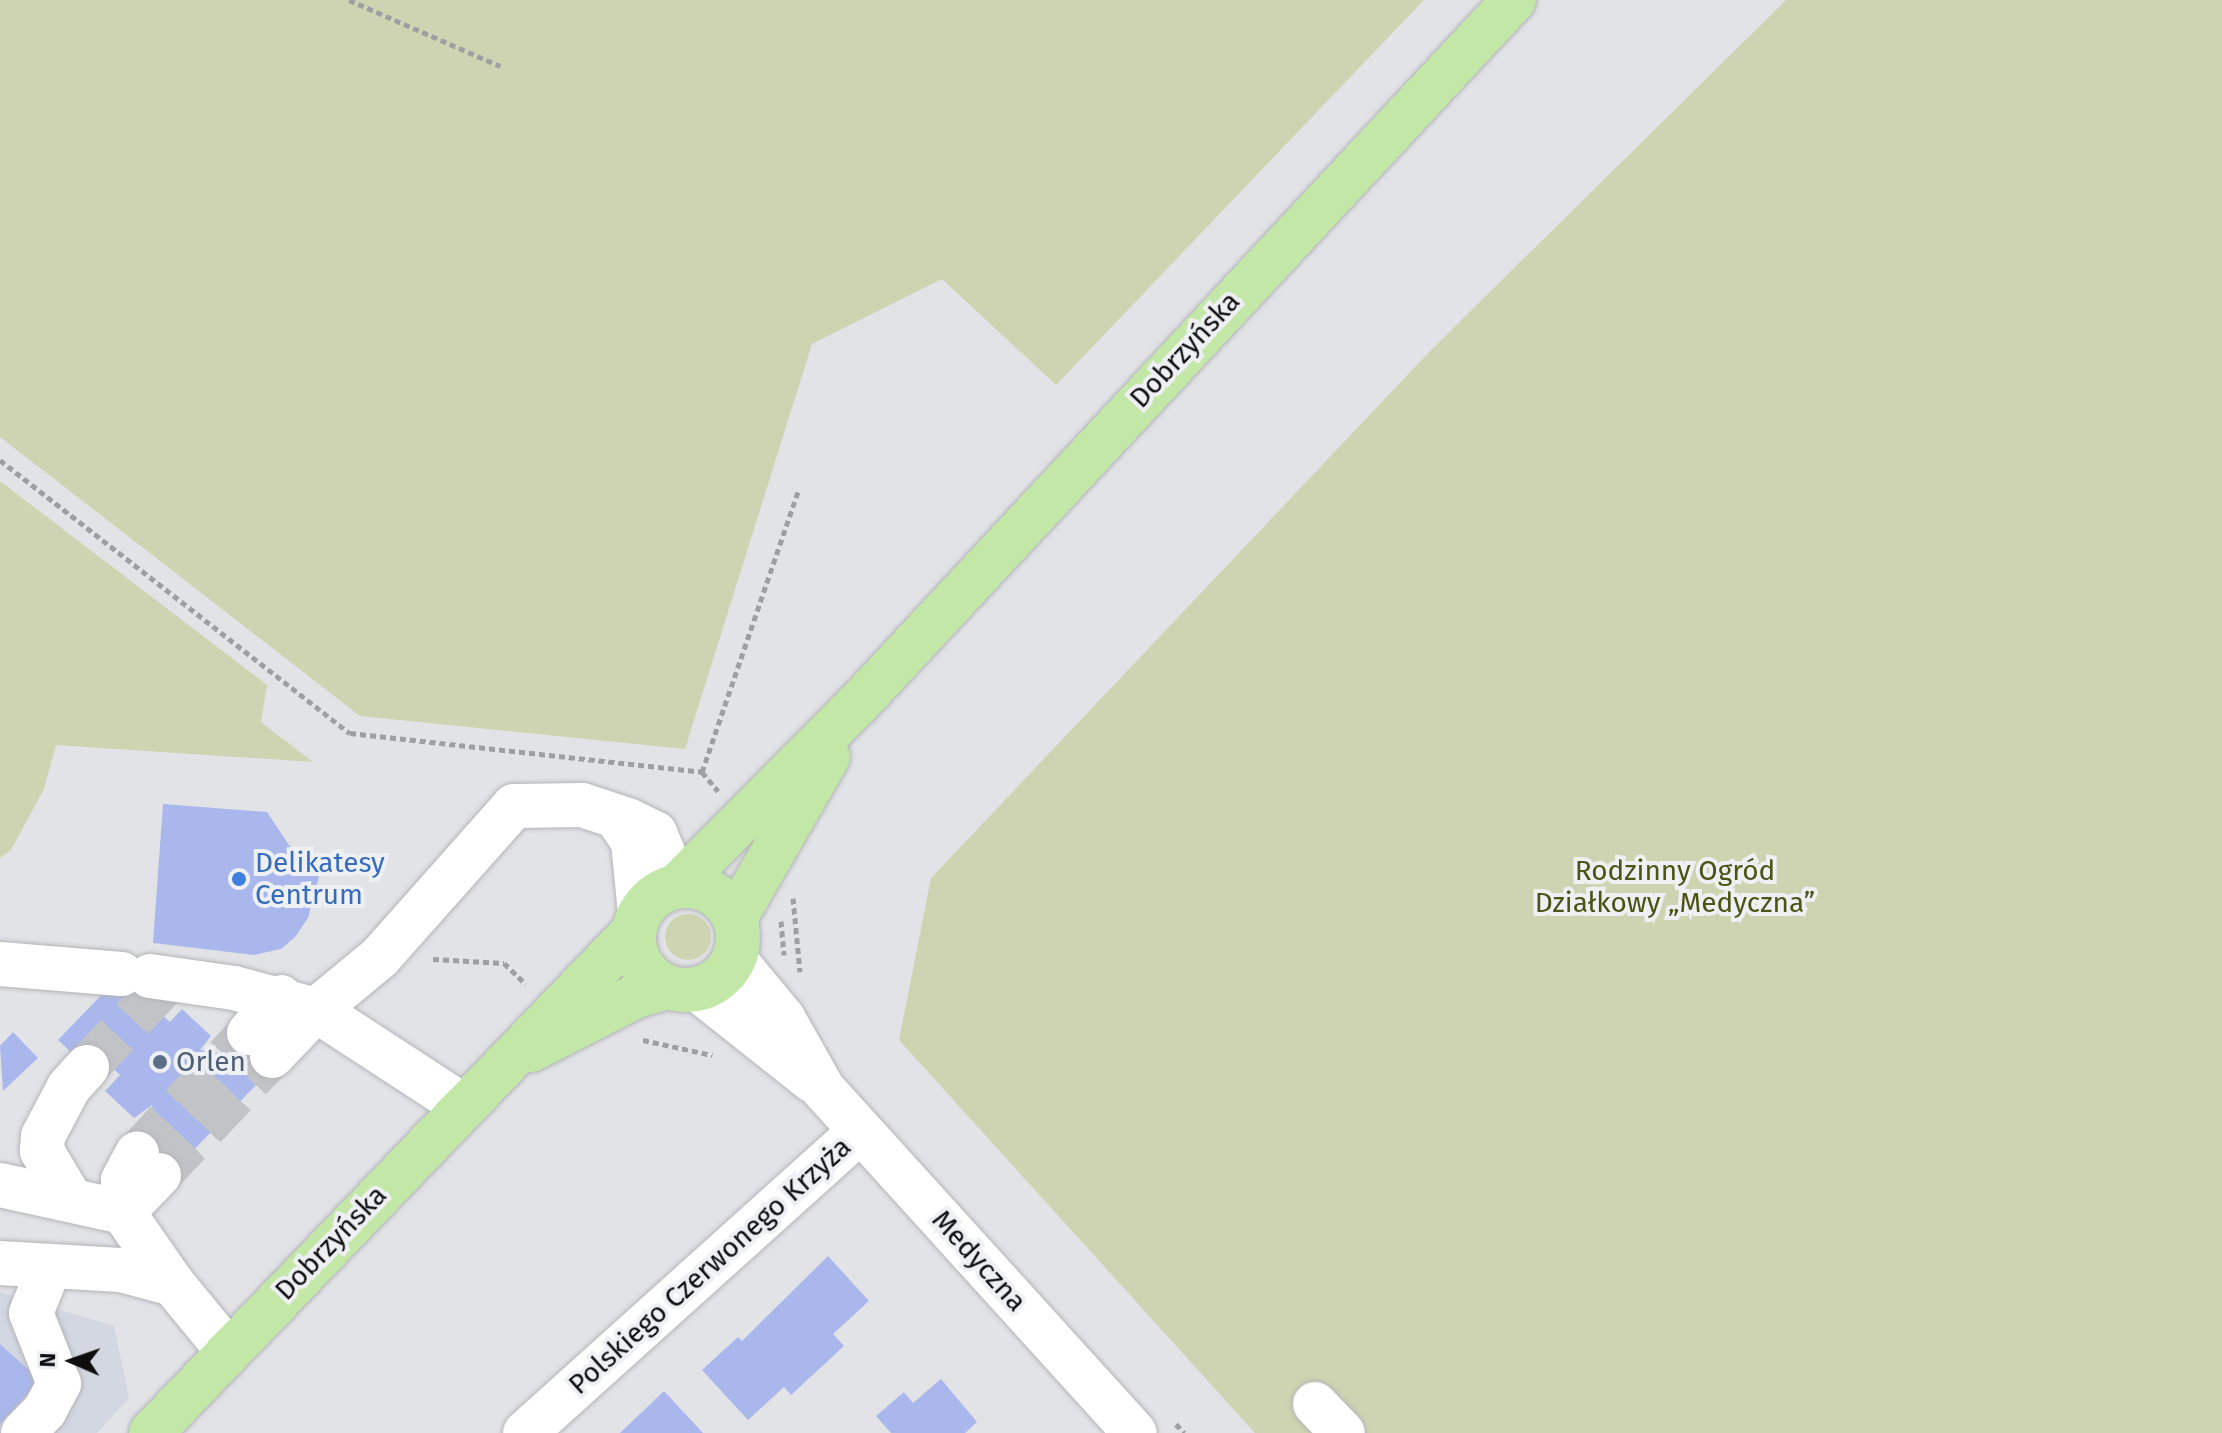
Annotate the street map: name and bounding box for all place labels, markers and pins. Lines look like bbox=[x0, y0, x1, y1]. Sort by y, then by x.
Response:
place label: Delikatesy Centrum bbox=[255, 846, 385, 912]
marker: Delikatesy Centrum bbox=[230, 870, 248, 888]
place label: Orlen bbox=[176, 1045, 246, 1079]
marker: Orlen bbox=[151, 1053, 169, 1071]

